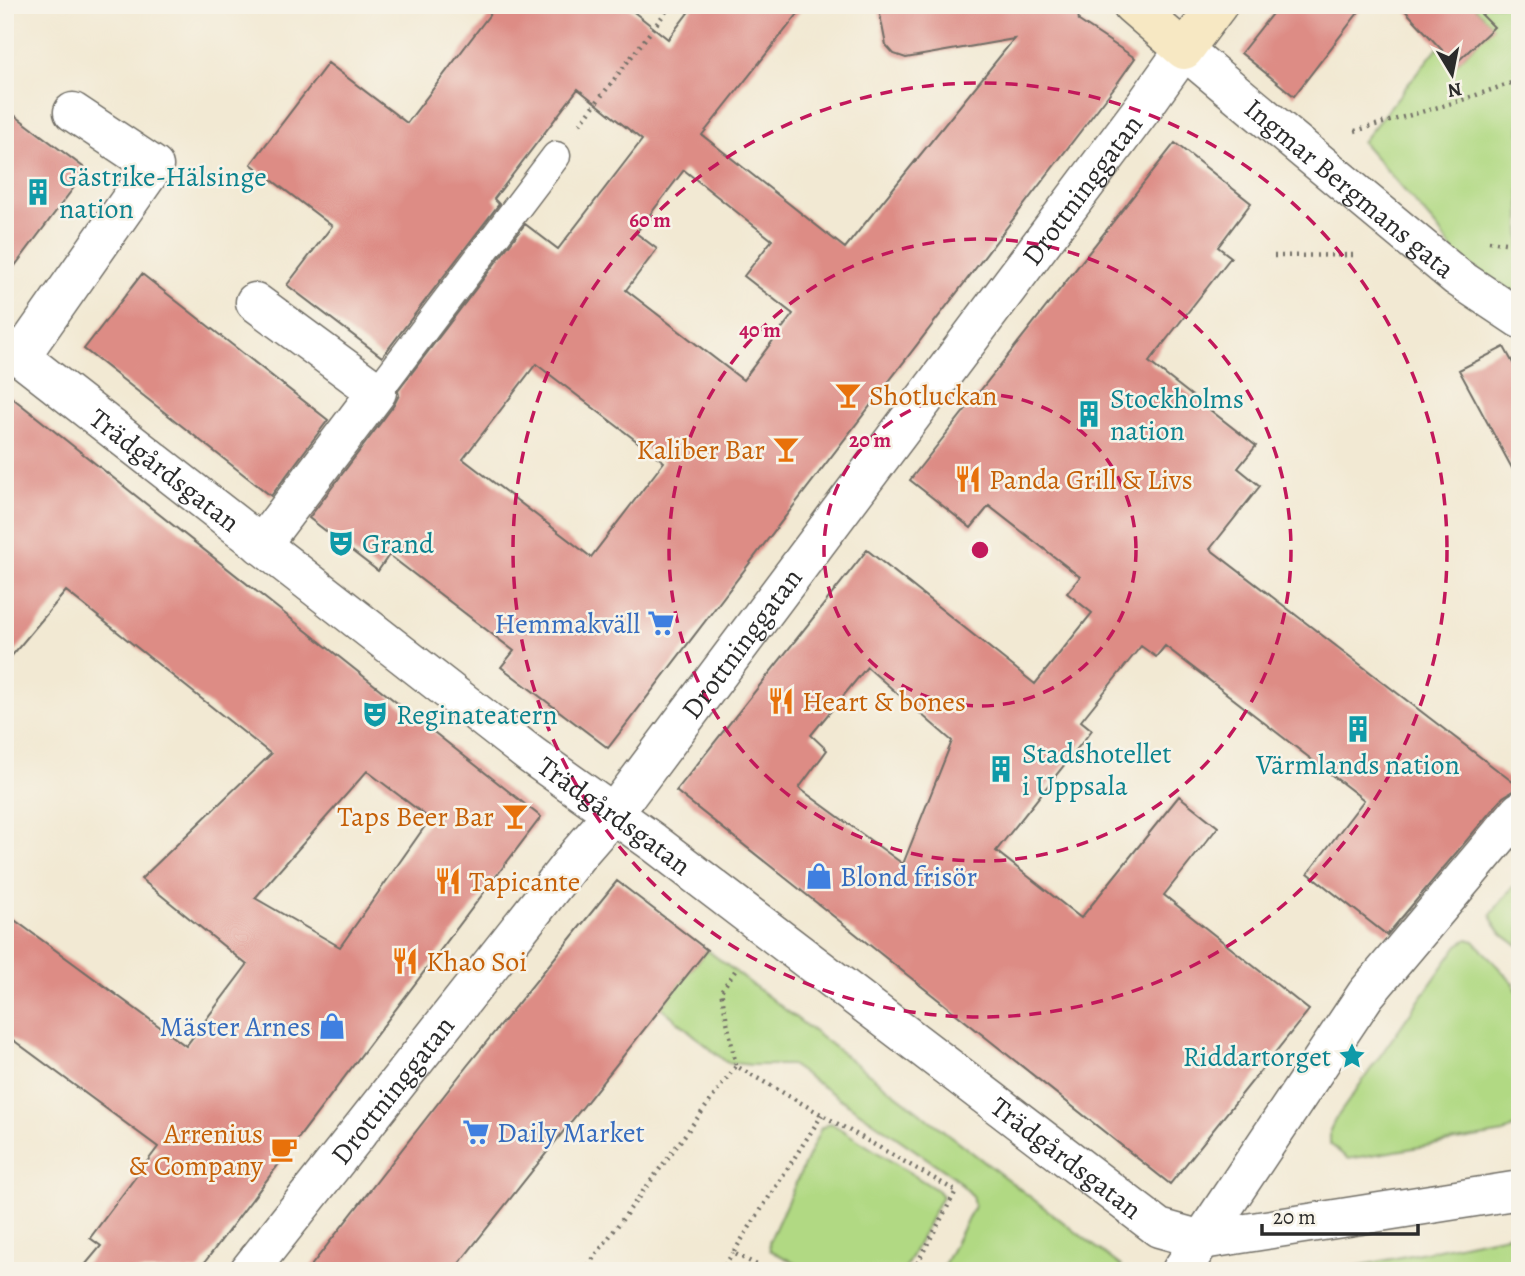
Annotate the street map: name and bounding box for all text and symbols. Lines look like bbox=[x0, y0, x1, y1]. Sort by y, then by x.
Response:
north arrow bbox=[1416, 38, 1486, 108]
text: N bbox=[1446, 76, 1464, 104]
street label: Ingmar Bergmans gata bbox=[1236, 90, 1463, 288]
street label: Drottninggatan bbox=[1013, 107, 1151, 273]
place label: Gästrike-Hälsinge nation bbox=[59, 158, 267, 228]
building icon: Gästrike-Hälsinge nation bbox=[23, 177, 53, 207]
text: 60 m bbox=[629, 206, 671, 234]
text: 40 m bbox=[739, 316, 781, 344]
place label: Shotluckan bbox=[869, 377, 997, 415]
bar icon: Shotluckan bbox=[833, 380, 863, 410]
place label: Stockholms nation bbox=[1110, 380, 1244, 450]
building icon: Stockholms nation bbox=[1074, 399, 1104, 429]
street label: Trädgårdsgatan bbox=[81, 400, 248, 541]
text: 20 m bbox=[849, 426, 891, 454]
place label: Kaliber Bar bbox=[636, 431, 765, 469]
bar icon: Kaliber Bar bbox=[771, 434, 801, 464]
place label: Panda Grill & Livs bbox=[989, 461, 1193, 499]
restaurant icon: Panda Grill & Livs bbox=[953, 464, 983, 494]
place label: Grand bbox=[362, 525, 435, 563]
theatre icon: Grand bbox=[326, 528, 356, 558]
centre of rings bbox=[968, 538, 992, 562]
street label: Drottninggatan bbox=[673, 560, 811, 727]
place label: Hemmakväll bbox=[495, 605, 640, 643]
supermarket icon: Hemmakväll bbox=[646, 608, 676, 638]
place label: Heart & bones bbox=[802, 683, 966, 721]
restaurant icon: Heart & bones bbox=[766, 686, 796, 716]
place label: Reginateatern bbox=[396, 696, 558, 734]
theatre icon: Reginateatern bbox=[360, 699, 390, 729]
building icon: Värmlands nation bbox=[1343, 714, 1373, 744]
place label: Stadshotellet i Uppsala bbox=[1022, 735, 1172, 805]
place label: Värmlands nation bbox=[1255, 746, 1460, 784]
street label: Trädgårdsgatan bbox=[530, 748, 699, 884]
building icon: Stadshotellet i Uppsala bbox=[986, 754, 1016, 784]
place label: Taps Beer Bar bbox=[337, 798, 494, 836]
bar icon: Taps Beer Bar bbox=[500, 801, 530, 831]
place label: Blond frisör bbox=[840, 858, 977, 896]
shop icon: Blond frisör bbox=[804, 861, 834, 891]
place label: Tapicante bbox=[469, 863, 580, 901]
restaurant icon: Tapicante bbox=[433, 866, 463, 896]
place label: Khao Soi bbox=[426, 943, 527, 981]
restaurant icon: Khao Soi bbox=[390, 946, 420, 976]
place label: Mäster Arnes bbox=[160, 1008, 311, 1046]
street label: Drottninggatan bbox=[322, 1008, 463, 1173]
shop icon: Mäster Arnes bbox=[317, 1011, 347, 1041]
place label: Riddartorget bbox=[1183, 1038, 1331, 1076]
place icon: Riddartorget bbox=[1337, 1041, 1367, 1071]
street label: Trädgårdsgatan bbox=[983, 1088, 1149, 1228]
place label: Daily Market bbox=[497, 1114, 645, 1152]
place label: Arrenius & Company bbox=[129, 1115, 263, 1185]
supermarket icon: Daily Market bbox=[461, 1117, 491, 1147]
cafe icon: Arrenius & Company bbox=[269, 1134, 299, 1164]
scale bar bbox=[1262, 1192, 1418, 1236]
text: 20 m bbox=[1273, 1203, 1316, 1231]

